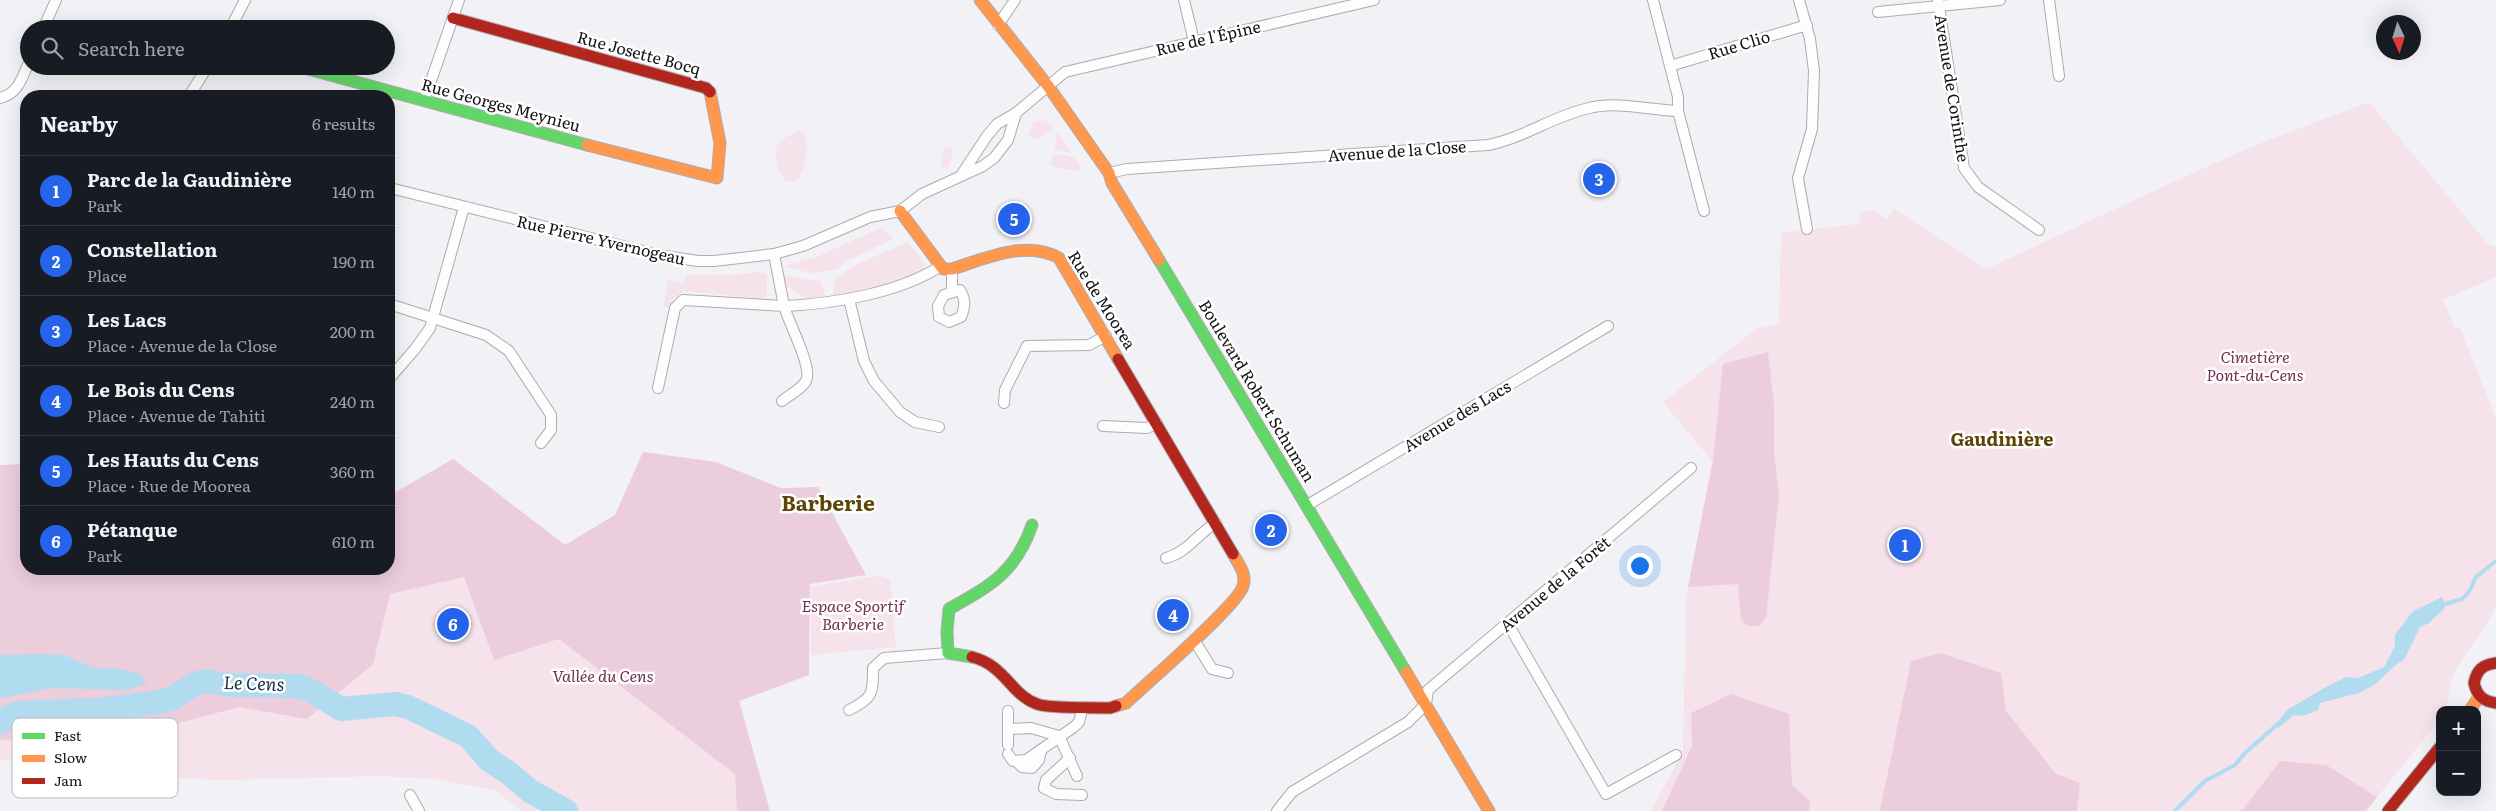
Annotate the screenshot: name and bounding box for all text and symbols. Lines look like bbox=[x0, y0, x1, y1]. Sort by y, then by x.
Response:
street label: Avenue de Corinthe bbox=[1929, 12, 1977, 163]
street label: Rue de l'Épine bbox=[1153, 13, 1263, 61]
north arrow bbox=[2376, 15, 2421, 60]
search box bbox=[20, 20, 395, 75]
street label: Rue Clio bbox=[1705, 23, 1773, 65]
street label: Rue Josette Bocq bbox=[575, 24, 704, 80]
icon: search bbox=[38, 34, 66, 62]
text: Search here bbox=[78, 34, 185, 62]
street label: Rue Georges Meynieu bbox=[419, 71, 584, 137]
text: Nearby bbox=[40, 107, 118, 138]
text: 6 results bbox=[312, 111, 375, 135]
street label: Avenue de la Close bbox=[1327, 133, 1467, 167]
pin: 3 bbox=[1583, 160, 1615, 198]
text: Parc de la Gaudinière bbox=[87, 165, 292, 193]
text: 1 bbox=[53, 179, 59, 203]
text: 140 m bbox=[332, 179, 375, 203]
text: Park bbox=[87, 193, 122, 217]
pin: 5 bbox=[998, 200, 1030, 238]
street label: Rue Pierre Yvernogeau bbox=[515, 208, 688, 270]
text: Constellation bbox=[87, 235, 217, 263]
street label: Rue de Moorea bbox=[1063, 245, 1143, 354]
text: 2 bbox=[52, 249, 60, 273]
text: 190 m bbox=[332, 249, 375, 273]
text: Place bbox=[87, 263, 127, 287]
street label: Boulevard Robert Schuman bbox=[1194, 295, 1322, 487]
text: Les Lacs bbox=[87, 305, 166, 333]
text: 3 bbox=[52, 319, 60, 343]
text: 200 m bbox=[330, 319, 375, 343]
text: Place · Avenue de la Close bbox=[87, 333, 277, 357]
park label: Cimetière Pont-du-Cens bbox=[2206, 344, 2304, 386]
street label: Avenue des Lacs bbox=[1398, 374, 1515, 457]
text: Le Bois du Cens bbox=[87, 375, 234, 403]
text: 4 bbox=[51, 389, 61, 413]
text: 240 m bbox=[330, 389, 375, 413]
text: Place · Avenue de Tahiti bbox=[87, 403, 266, 427]
district label: Gaudinière bbox=[1950, 425, 2054, 452]
text: Les Hauts du Cens bbox=[87, 445, 259, 473]
text: 5 bbox=[52, 459, 60, 483]
text: 360 m bbox=[330, 459, 375, 483]
text: Place · Rue de Moorea bbox=[87, 473, 251, 497]
district label: Barberie bbox=[781, 486, 875, 517]
pin: 2 bbox=[1255, 511, 1287, 549]
text: Pétanque bbox=[87, 515, 177, 543]
pin: 1 bbox=[1889, 526, 1921, 564]
text: 6 bbox=[51, 529, 61, 553]
text: 610 m bbox=[332, 529, 375, 553]
street label: Avenue de la Forêt bbox=[1494, 529, 1615, 637]
text: Park bbox=[87, 543, 122, 567]
your location bbox=[1627, 553, 1653, 579]
park label: Espace Sportif Barberie bbox=[801, 593, 906, 635]
pin: 4 bbox=[1157, 596, 1189, 634]
pin: 6 bbox=[437, 605, 469, 643]
park label: Vallée du Cens bbox=[552, 663, 654, 687]
water label: Le Cens bbox=[223, 668, 285, 697]
map controls bbox=[2436, 706, 2481, 796]
button: + bbox=[2436, 706, 2481, 751]
legend bbox=[12, 718, 178, 798]
text: Fast bbox=[54, 725, 82, 745]
text: Slow bbox=[54, 747, 87, 767]
button: − bbox=[2436, 751, 2481, 796]
text: Jam bbox=[54, 770, 83, 790]

